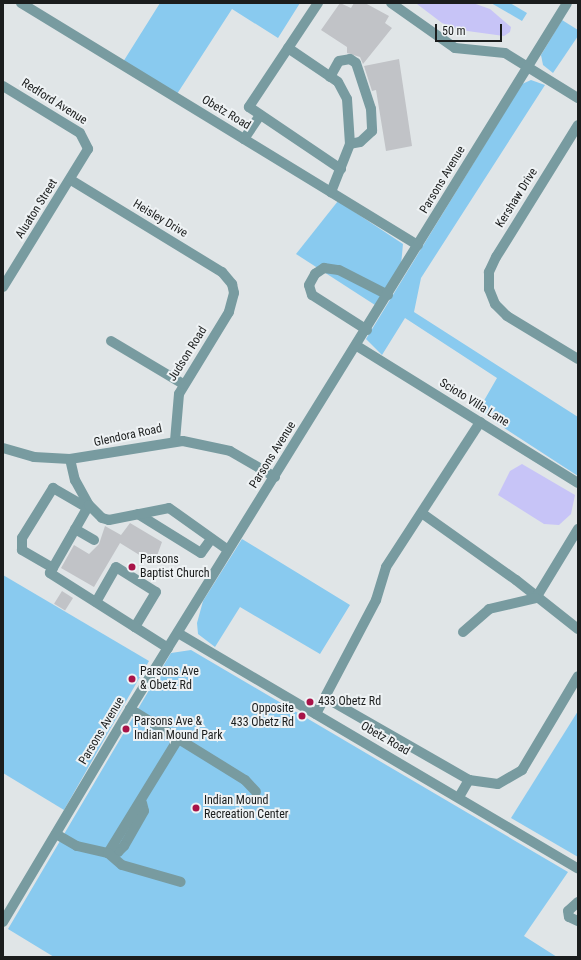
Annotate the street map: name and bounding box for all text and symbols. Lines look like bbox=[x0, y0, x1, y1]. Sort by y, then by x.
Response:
scale bar bbox=[437, 16, 504, 42]
text: 50 m bbox=[442, 24, 466, 38]
street label: Redford Avenue bbox=[19, 76, 89, 128]
street label: Obetz Road bbox=[199, 93, 253, 133]
street label: Parsons Avenue bbox=[417, 144, 469, 216]
street label: Kershaw Drive bbox=[493, 166, 541, 230]
street label: Aluaton Street bbox=[13, 177, 61, 241]
street label: Heisley Drive bbox=[130, 197, 190, 241]
street label: Judson Road bbox=[166, 324, 210, 384]
street label: Scioto Villa Lane bbox=[437, 376, 511, 430]
street label: Parsons Avenue bbox=[247, 419, 299, 491]
street label: Glendora Road bbox=[93, 422, 163, 450]
place label: Parsons Baptist Church bbox=[140, 553, 210, 581]
marker: Parsons Baptist Church bbox=[127, 562, 137, 572]
place label: Parsons Ave & Obetz Rd bbox=[140, 665, 199, 693]
marker: Parsons Ave & Obetz Rd bbox=[127, 674, 137, 684]
street label: Parsons Avenue bbox=[76, 695, 128, 767]
place label: 433 Obetz Rd bbox=[318, 695, 381, 709]
marker: 433 Obetz Rd bbox=[305, 697, 315, 707]
place label: Opposite 433 Obetz Rd bbox=[231, 702, 294, 730]
marker: Opposite 433 Obetz Rd bbox=[297, 711, 307, 721]
place label: Parsons Ave & Indian Mound Park bbox=[134, 715, 223, 743]
street label: Obetz Road bbox=[358, 719, 412, 759]
marker: Parsons Ave & Indian Mound Park bbox=[121, 724, 131, 734]
place label: Indian Mound Recreation Center bbox=[204, 794, 288, 822]
marker: Indian Mound Recreation Center bbox=[191, 803, 201, 813]

